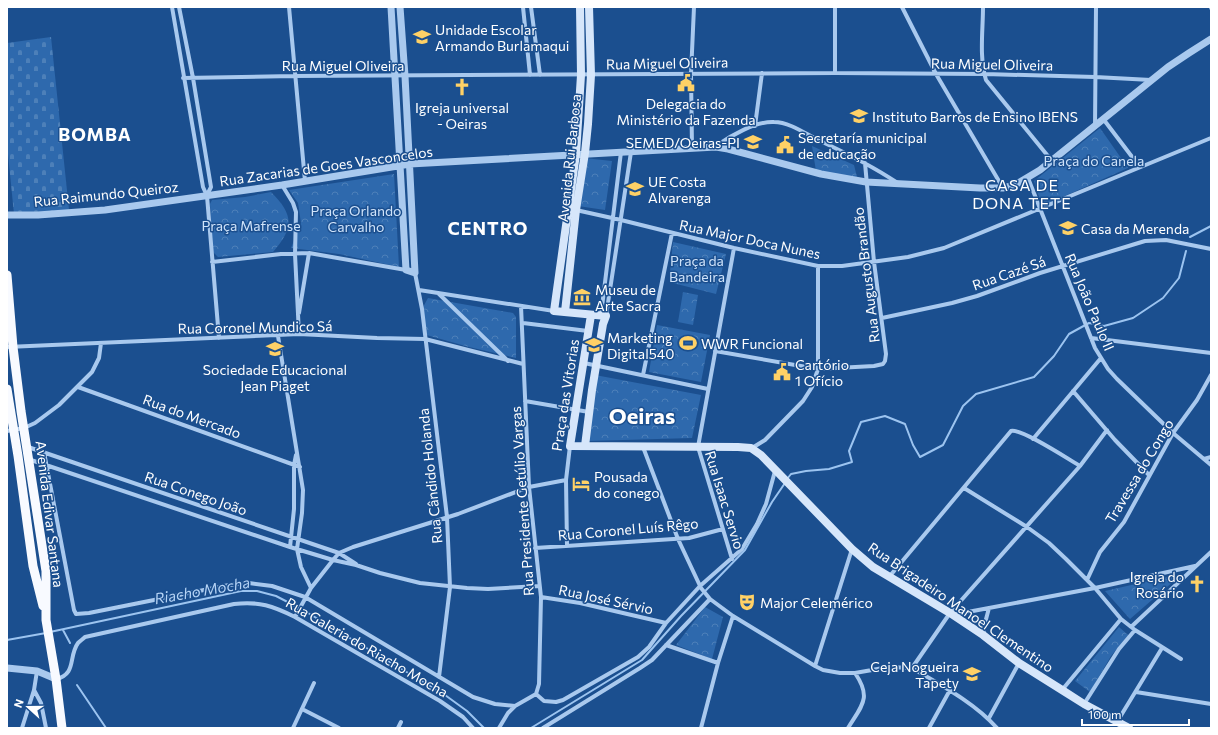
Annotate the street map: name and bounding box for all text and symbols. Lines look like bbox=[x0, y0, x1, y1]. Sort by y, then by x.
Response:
place label: Unidade Escolar Armando Burlamaqui bbox=[435, 21, 569, 54]
school or university icon: Unidade Escolar Armando Burlamaqui bbox=[412, 27, 432, 47]
street label: Rua Miguel Oliveira bbox=[606, 53, 728, 73]
street label: Rua Miguel Oliveira bbox=[931, 54, 1053, 74]
street label: Rua Miguel Oliveira bbox=[282, 57, 404, 74]
public building icon: Delegacia do Ministério da Fazenda bbox=[676, 73, 696, 93]
church icon: Igreja universal - Oeiras bbox=[452, 77, 472, 97]
street label: Avenida Rui Barbosa bbox=[554, 93, 584, 223]
place label: Delegacia do Ministério da Fazenda bbox=[616, 95, 756, 128]
place label: Igreja universal - Oeiras bbox=[415, 99, 509, 132]
school or university icon: Instituto Barros de Ensino IBENS bbox=[849, 106, 869, 126]
place label: Instituto Barros de Ensino IBENS bbox=[872, 108, 1078, 125]
district label: BOMBA bbox=[58, 123, 132, 145]
place label: Secretaría municipal de educação bbox=[798, 129, 927, 162]
school or university icon: SEMED/Oeiras-PI bbox=[743, 132, 763, 152]
place label: SEMED/Oeiras-PI bbox=[626, 134, 740, 151]
public building icon: Secretaría municipal de educação bbox=[775, 135, 795, 155]
street label: Rua Zacarias de Goes Vasconcelos bbox=[218, 143, 434, 189]
park label: Praça do Canela bbox=[1044, 152, 1144, 169]
place label: UE Costa Alvarenga bbox=[648, 173, 711, 206]
district label: CASA DE DONA TETE bbox=[972, 175, 1072, 212]
street label: Rua Raimundo Queiroz bbox=[33, 178, 179, 210]
school or university icon: UE Costa Alvarenga bbox=[625, 179, 645, 199]
park label: Praça Orlando Carvalho bbox=[311, 202, 401, 235]
street label: Rua Augusto Brandão bbox=[849, 206, 883, 344]
street label: Rua Major Doca Nunes bbox=[678, 216, 822, 262]
park label: Praça Mafrense bbox=[201, 217, 301, 234]
district label: CENTRO bbox=[448, 217, 528, 239]
school or university icon: Casa da Merenda bbox=[1058, 218, 1078, 238]
place label: Casa da Merenda bbox=[1081, 220, 1189, 237]
street label: Rua João Paulo II bbox=[1062, 251, 1118, 353]
park label: Praça da Bandeira bbox=[669, 252, 725, 285]
street label: Rua Cazé Sá bbox=[970, 253, 1048, 293]
place label: Museu de Arte Sacra bbox=[595, 281, 661, 314]
museum icon: Museu de Arte Sacra bbox=[572, 287, 592, 307]
street label: Rua Coronel Mundico Sá bbox=[177, 317, 333, 337]
place label: Marketing Digital540 bbox=[607, 329, 674, 362]
sports icon: WWR Funcional bbox=[678, 333, 698, 353]
school or university icon: Marketing Digital540 bbox=[584, 335, 604, 355]
place label: WWR Funcional bbox=[701, 335, 803, 352]
street label: Praça das Vitorias bbox=[548, 338, 582, 452]
school or university icon: Sociedade Educacional Jean Piaget bbox=[265, 339, 285, 359]
place label: Cartório 1 Ofício bbox=[795, 356, 849, 389]
place label: Sociedade Educacional Jean Piaget bbox=[203, 361, 347, 394]
public building icon: Cartório 1 Ofício bbox=[772, 362, 792, 382]
street label: Rua do Mercado bbox=[141, 390, 243, 442]
district label: Oeiras bbox=[609, 402, 675, 429]
street label: Rua Presidente Getúlio Vargas bbox=[507, 406, 537, 596]
street label: Rua Cândido Holanda bbox=[414, 407, 446, 545]
street label: Travessa do Congo bbox=[1101, 416, 1177, 526]
street label: Avenida Edivar Santana bbox=[33, 440, 67, 588]
street label: Rua Isaac Servio bbox=[702, 449, 748, 551]
street label: Rua Conego João bbox=[143, 468, 249, 518]
place label: Pousada do conego bbox=[594, 468, 660, 501]
hotel icon: Pousada do conego bbox=[571, 474, 591, 494]
street label: Rua Coronel Luís Rêgo bbox=[557, 514, 699, 544]
street label: Rua Brigadeiro Manoel Clementino bbox=[865, 538, 1057, 676]
place label: Igreja do Rosário bbox=[1130, 568, 1184, 601]
water label: Riacho Mocha bbox=[153, 573, 251, 607]
church icon: Igreja do Rosário bbox=[1187, 574, 1207, 594]
street label: Rua José Sérvio bbox=[557, 581, 655, 617]
theatre icon: Major Celemérico bbox=[737, 592, 757, 612]
street label: Rua Galeria do Riacho Mocha bbox=[283, 594, 451, 700]
place label: Major Celemérico bbox=[760, 594, 873, 611]
place label: Ceja Nogueira Tapety bbox=[870, 658, 959, 691]
school or university icon: Ceja Nogueira Tapety bbox=[962, 664, 982, 684]
north arrow bbox=[8, 687, 48, 727]
text: N bbox=[11, 697, 26, 709]
scale bar bbox=[1082, 701, 1189, 727]
text: 100 m bbox=[1088, 707, 1122, 721]

